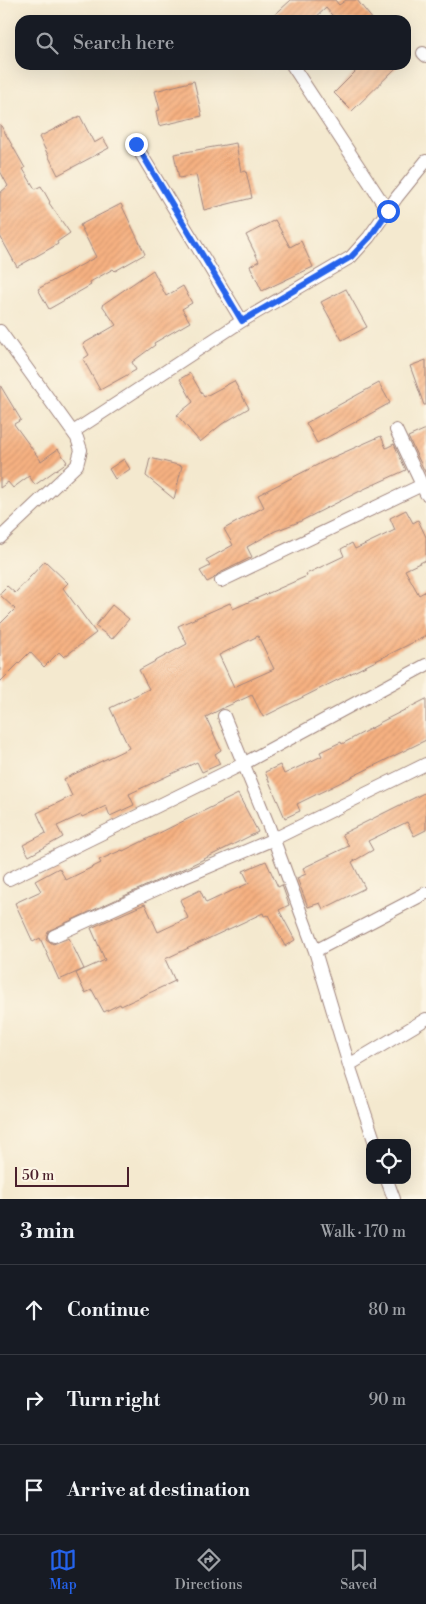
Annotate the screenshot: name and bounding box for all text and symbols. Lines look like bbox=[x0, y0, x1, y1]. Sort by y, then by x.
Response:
search box bbox=[15, 15, 411, 70]
icon: search bbox=[33, 29, 61, 57]
text: Search here bbox=[73, 31, 174, 55]
route end bbox=[125, 133, 148, 156]
route start bbox=[377, 200, 400, 223]
map controls bbox=[366, 1139, 411, 1184]
button: locate bbox=[366, 1139, 411, 1184]
scale bar bbox=[15, 1164, 129, 1187]
text: 50 m bbox=[22, 1167, 54, 1185]
text: 3 min bbox=[20, 1219, 75, 1245]
text: Walk · 170 m bbox=[320, 1222, 406, 1242]
icon: ahead bbox=[20, 1296, 48, 1324]
text: Continue bbox=[67, 1298, 150, 1322]
text: 80 m bbox=[368, 1300, 406, 1320]
icon: right bbox=[20, 1386, 48, 1414]
text: Turn right bbox=[67, 1388, 160, 1412]
text: 90 m bbox=[368, 1390, 406, 1410]
icon: arrive bbox=[20, 1476, 48, 1504]
text: Arrive at destination bbox=[67, 1478, 250, 1502]
tab: Map bbox=[49, 1546, 77, 1594]
tab: Directions bbox=[175, 1546, 242, 1594]
tab: Saved bbox=[340, 1546, 377, 1594]

